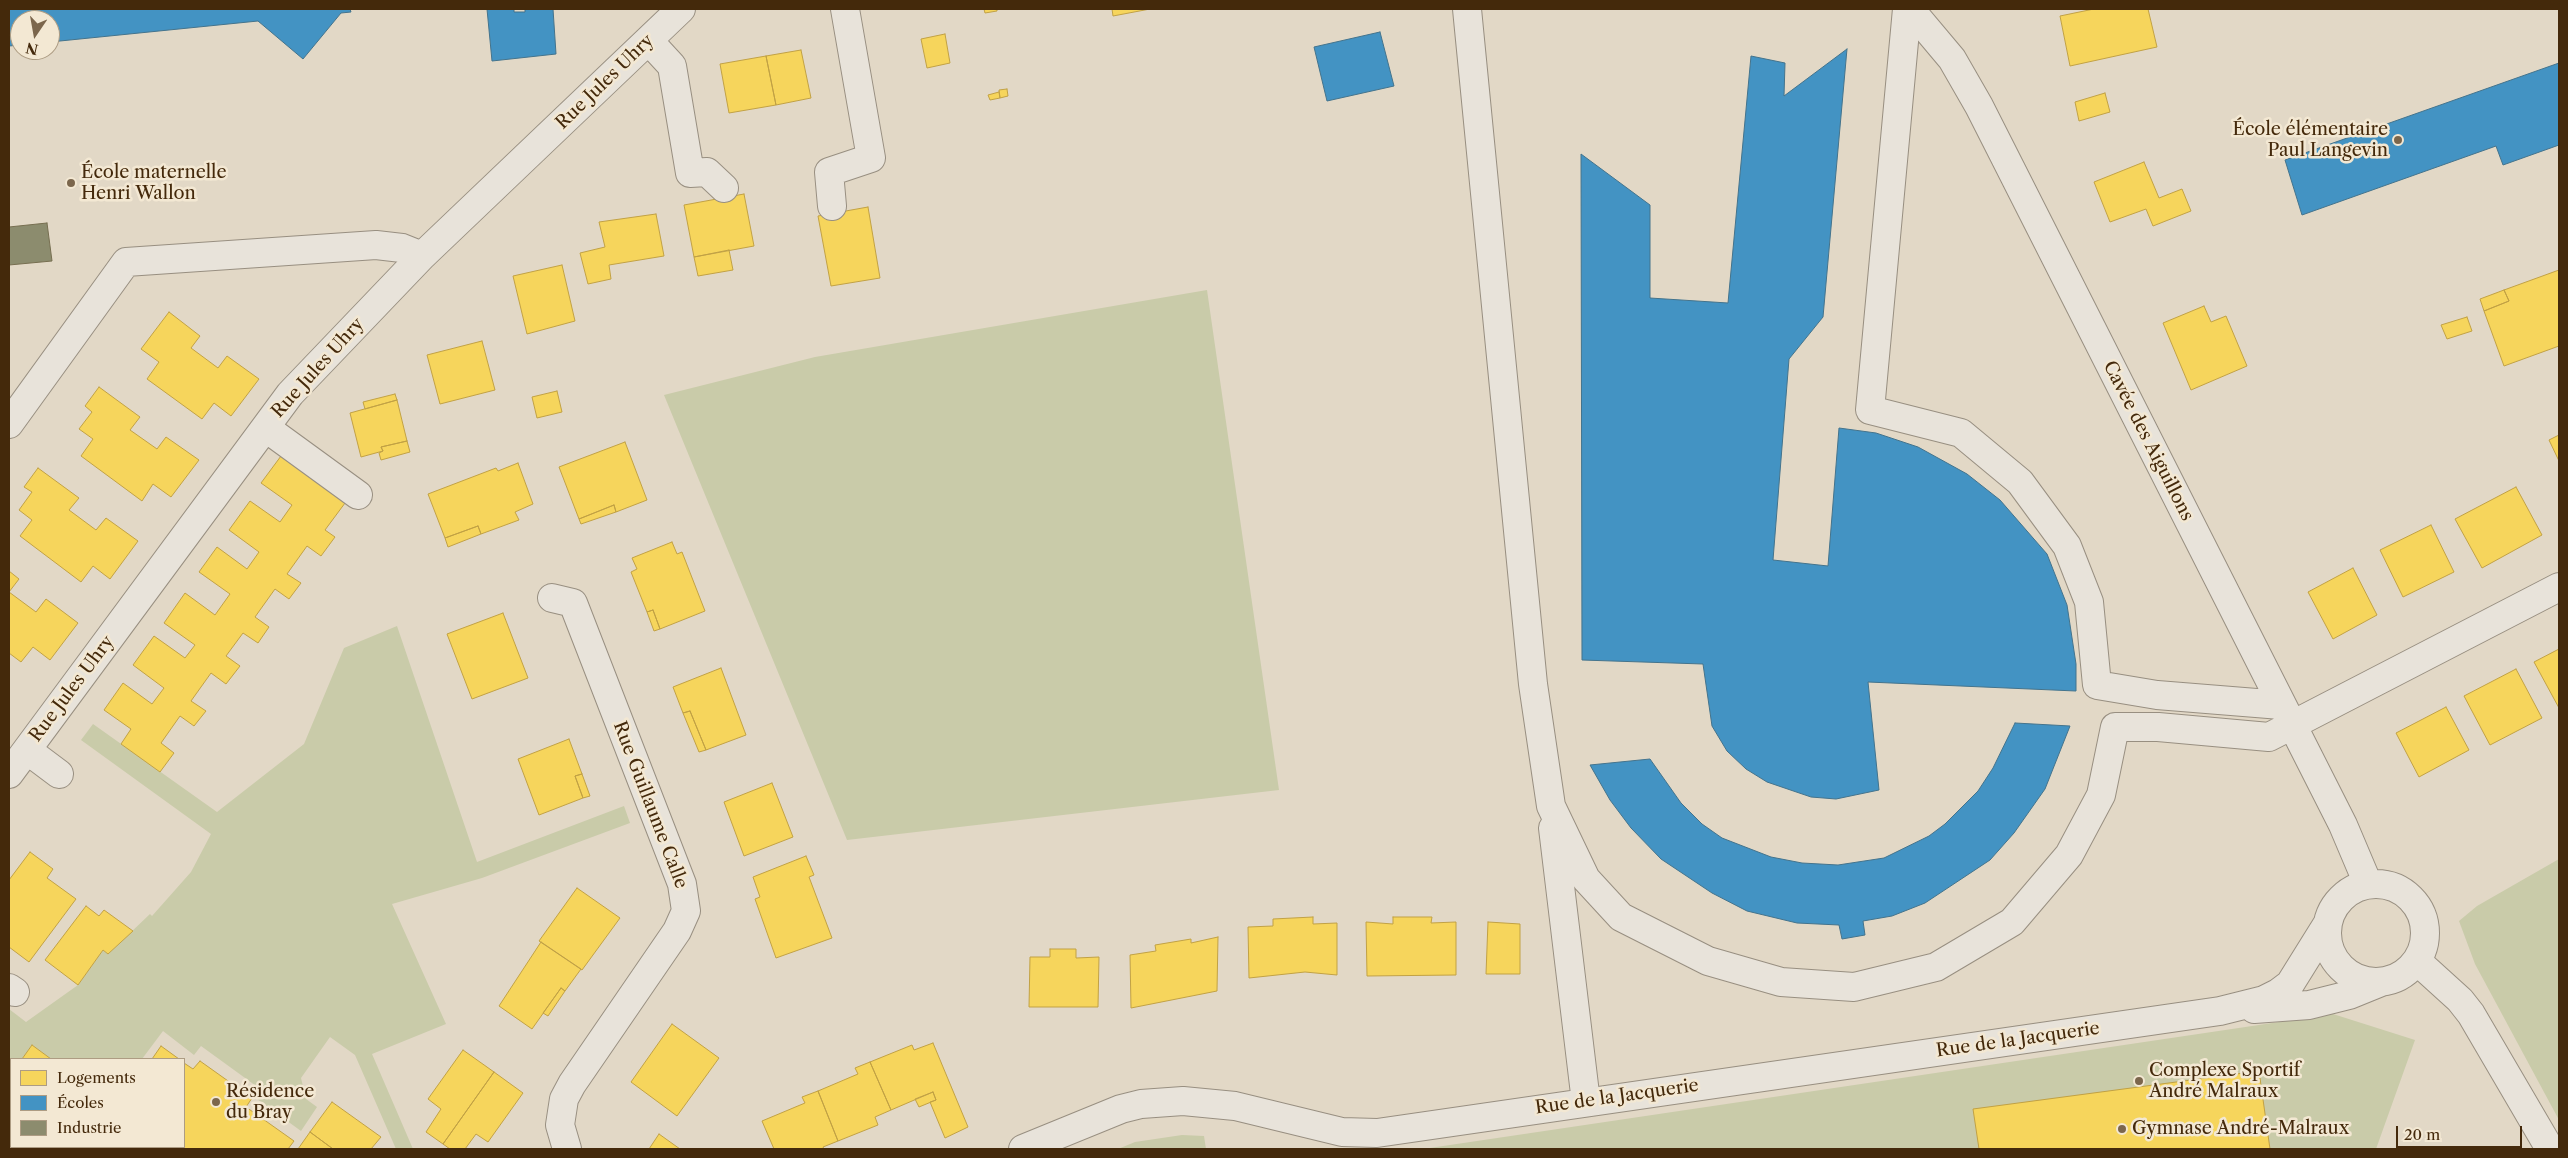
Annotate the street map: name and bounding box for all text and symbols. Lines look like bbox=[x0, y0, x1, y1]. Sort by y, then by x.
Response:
north arrow bbox=[10, 10, 60, 60]
street label: Rue Jules Uhry bbox=[552, 30, 658, 134]
text: N bbox=[24, 39, 40, 59]
place label: École élémentaire Paul Langevin bbox=[2233, 119, 2388, 162]
marker: École élémentaire Paul Langevin bbox=[2392, 134, 2404, 146]
place label: École maternelle Henri Wallon bbox=[81, 162, 227, 204]
marker: École maternelle Henri Wallon bbox=[65, 177, 77, 189]
street label: Rue Jules Uhry bbox=[267, 313, 369, 423]
street label: Cavée des Aiguillons bbox=[2098, 357, 2198, 525]
street label: Rue Jules Uhry bbox=[25, 632, 119, 746]
street label: Rue Guillaume Calle bbox=[608, 718, 692, 892]
street label: Rue de la Jacquerie bbox=[1935, 1018, 2101, 1062]
legend bbox=[10, 1058, 185, 1148]
place label: Complexe Sportif André Malraux bbox=[2149, 1060, 2300, 1102]
text: Logements bbox=[57, 1068, 136, 1087]
street label: Rue de la Jacquerie bbox=[1534, 1075, 1700, 1119]
marker: Complexe Sportif André Malraux bbox=[2133, 1075, 2145, 1087]
place label: Résidence du Bray bbox=[226, 1081, 314, 1124]
text: Écoles bbox=[57, 1093, 104, 1112]
marker: Résidence du Bray bbox=[210, 1096, 222, 1108]
scale bar bbox=[2398, 1116, 2524, 1148]
text: Industrie bbox=[57, 1118, 121, 1137]
place label: Gymnase André-Malraux bbox=[2132, 1118, 2349, 1140]
marker: Gymnase André-Malraux bbox=[2116, 1123, 2128, 1135]
text: 20 m bbox=[2404, 1125, 2440, 1144]

